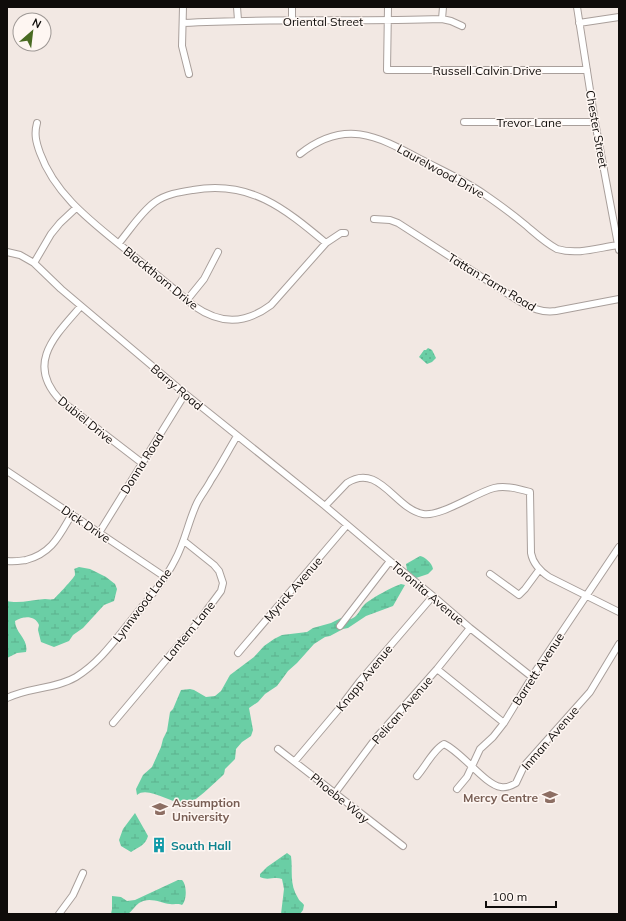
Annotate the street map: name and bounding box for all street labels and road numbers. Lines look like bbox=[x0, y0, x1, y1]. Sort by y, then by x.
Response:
street label: Oriental Street bbox=[283, 14, 363, 29]
street label: Russell Calvin Drive bbox=[433, 63, 541, 78]
street label: Chester Street bbox=[583, 89, 611, 169]
street label: Trevor Lane bbox=[497, 115, 562, 130]
street label: Laurelwood Drive bbox=[395, 141, 487, 201]
street label: Blackthorn Drive bbox=[121, 243, 201, 313]
street label: Tattan Farm Road bbox=[445, 250, 539, 314]
street label: Barry Road bbox=[148, 361, 206, 413]
street label: Dubiel Drive bbox=[55, 393, 117, 447]
street label: Donna Road bbox=[117, 429, 167, 497]
street label: Dick Drive bbox=[59, 502, 113, 546]
street label: Myrick Avenue bbox=[261, 554, 325, 624]
street label: Toronita Avenue bbox=[388, 558, 468, 628]
street label: Lynnwood Lane bbox=[110, 565, 174, 645]
street label: Lantern Lane bbox=[160, 598, 218, 664]
street label: Barrett Avenue bbox=[509, 630, 567, 708]
street label: Knapp Avenue bbox=[333, 642, 395, 714]
street label: Pelican Avenue bbox=[369, 673, 435, 747]
street label: Inman Avenue bbox=[518, 703, 582, 773]
street label: Phoebe Way bbox=[308, 770, 373, 827]

